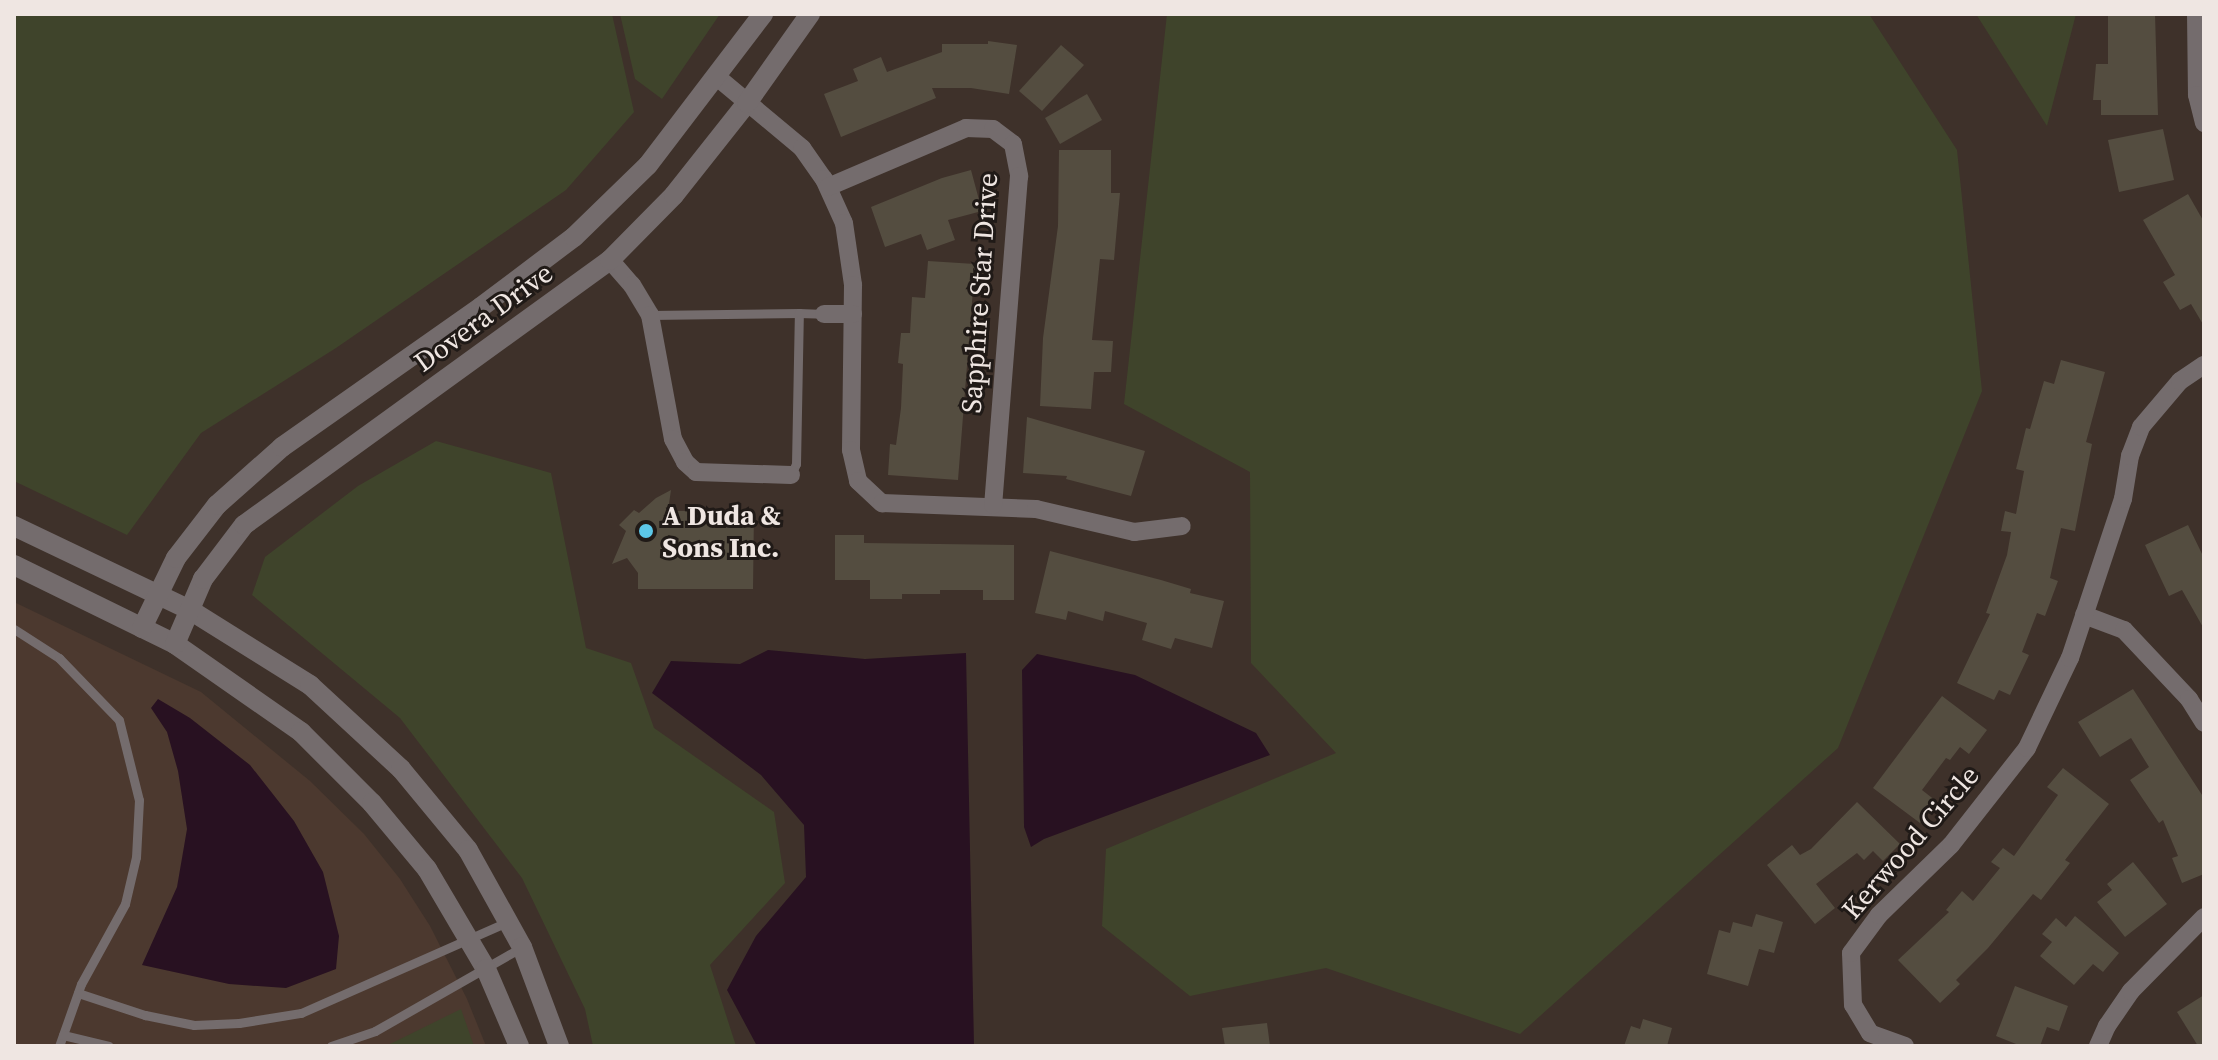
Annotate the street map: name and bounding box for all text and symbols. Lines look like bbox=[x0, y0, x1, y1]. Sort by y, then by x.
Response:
street label: Sapphire Star Drive bbox=[954, 172, 1004, 414]
street label: Dovera Drive bbox=[407, 256, 559, 378]
place label: A Duda & Sons Inc. bbox=[662, 498, 781, 564]
marker: A Duda & Sons Inc. bbox=[637, 522, 655, 540]
street label: Kerwood Circle bbox=[1834, 759, 1986, 925]

